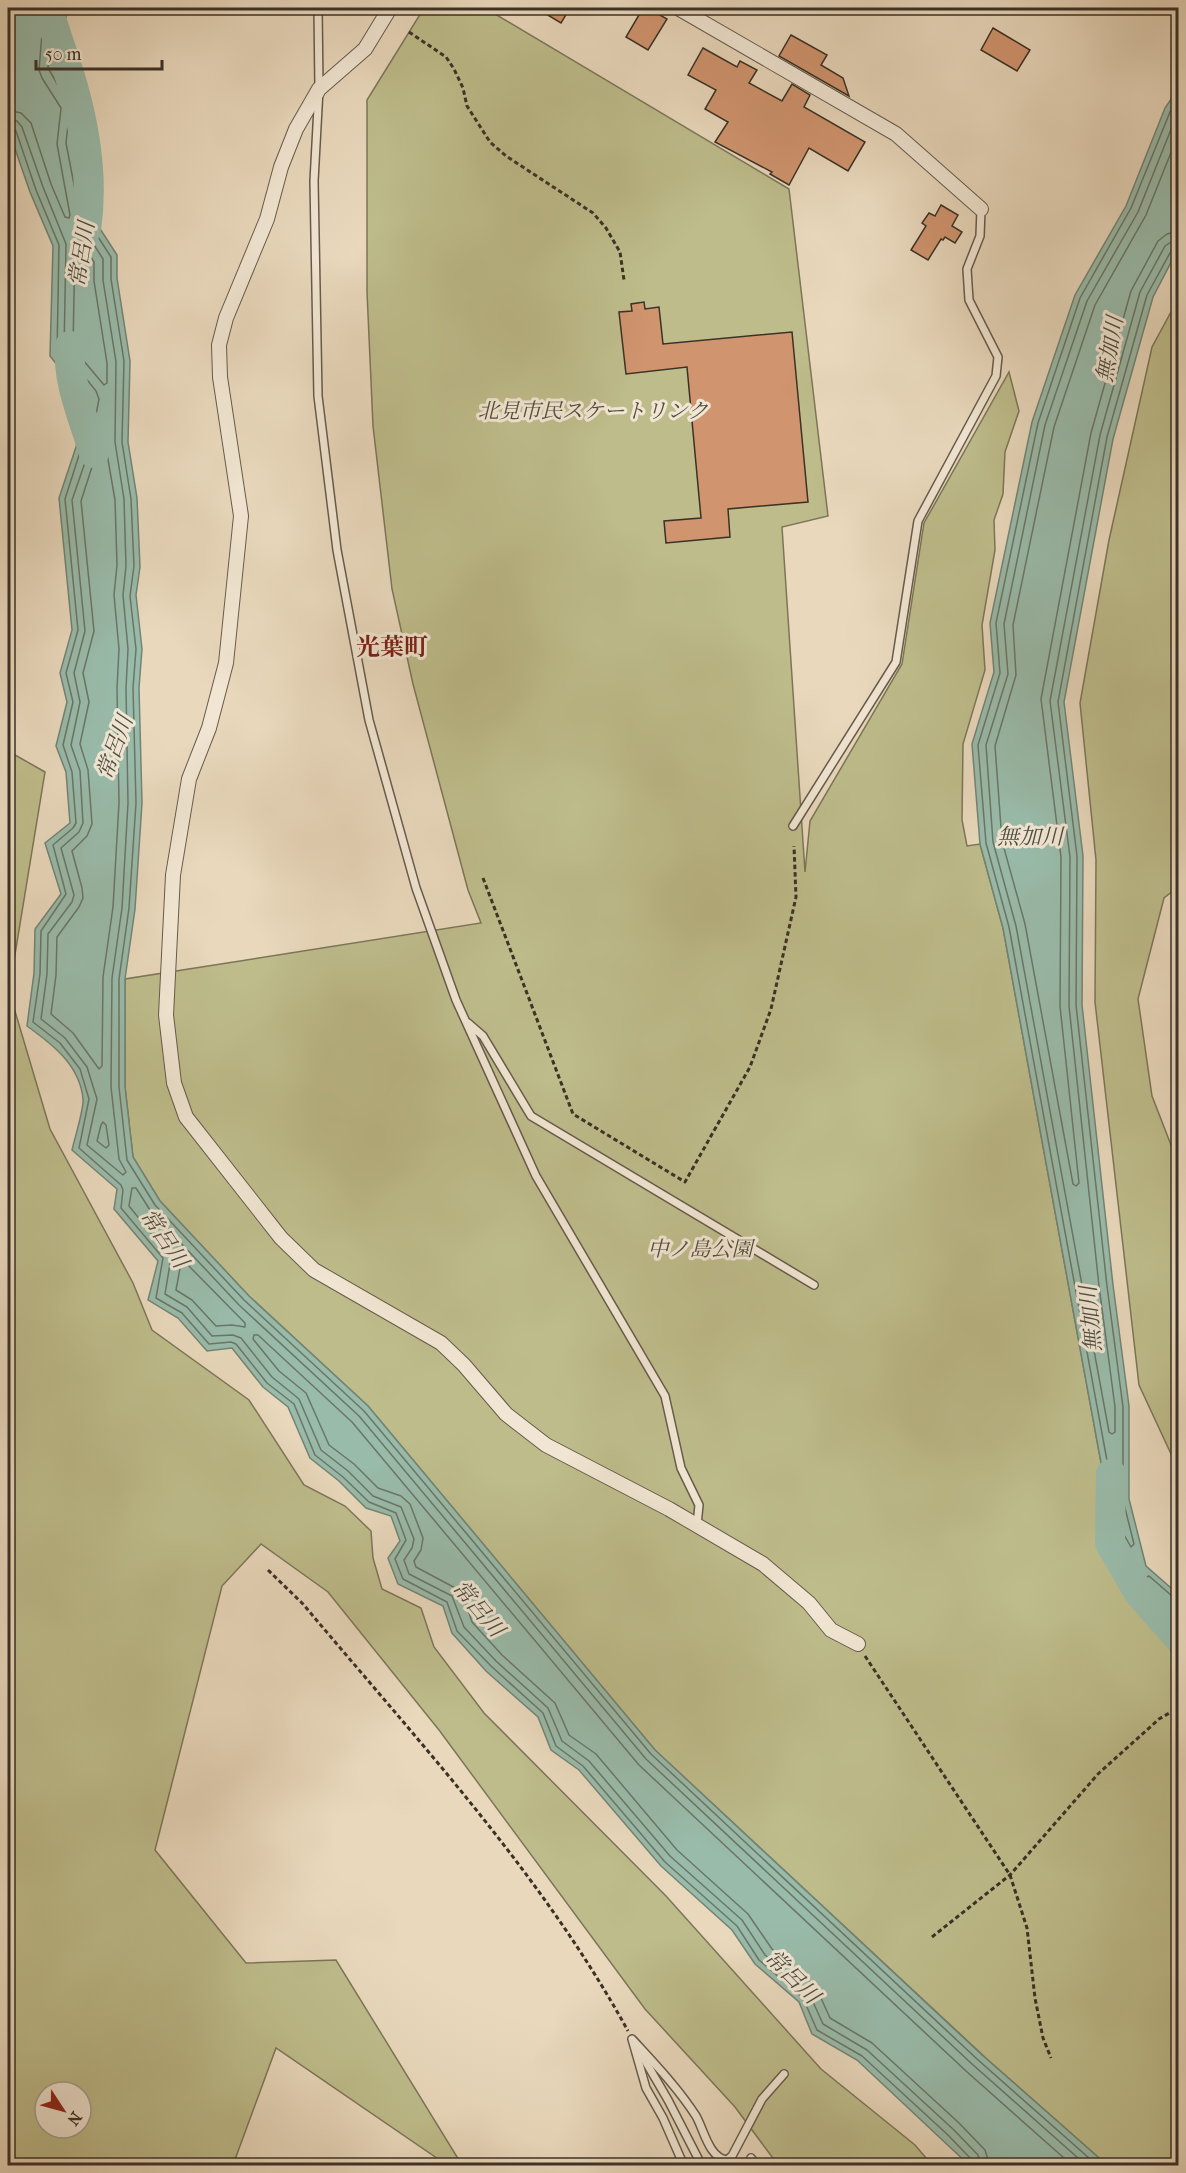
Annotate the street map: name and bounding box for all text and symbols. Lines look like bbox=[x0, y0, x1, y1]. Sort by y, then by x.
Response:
scale bar bbox=[36, 33, 162, 71]
text: 50 m bbox=[45, 44, 82, 65]
water label: 常呂川 bbox=[64, 218, 100, 289]
water label: 無加川 bbox=[1091, 312, 1129, 384]
park label: 北見市民スケートリンク bbox=[478, 399, 708, 423]
district label: 光葉町 bbox=[356, 633, 428, 661]
water label: 常呂川 bbox=[91, 710, 139, 783]
water label: 無加川 bbox=[997, 824, 1065, 850]
water label: 常呂川 bbox=[135, 1204, 195, 1275]
park label: 中ノ島公園 bbox=[648, 1237, 755, 1261]
water label: 無加川 bbox=[1075, 1283, 1107, 1353]
water label: 常呂川 bbox=[447, 1575, 511, 1644]
water label: 常呂川 bbox=[760, 1944, 826, 2011]
north arrow bbox=[33, 2080, 93, 2140]
text: N bbox=[63, 2108, 86, 2130]

